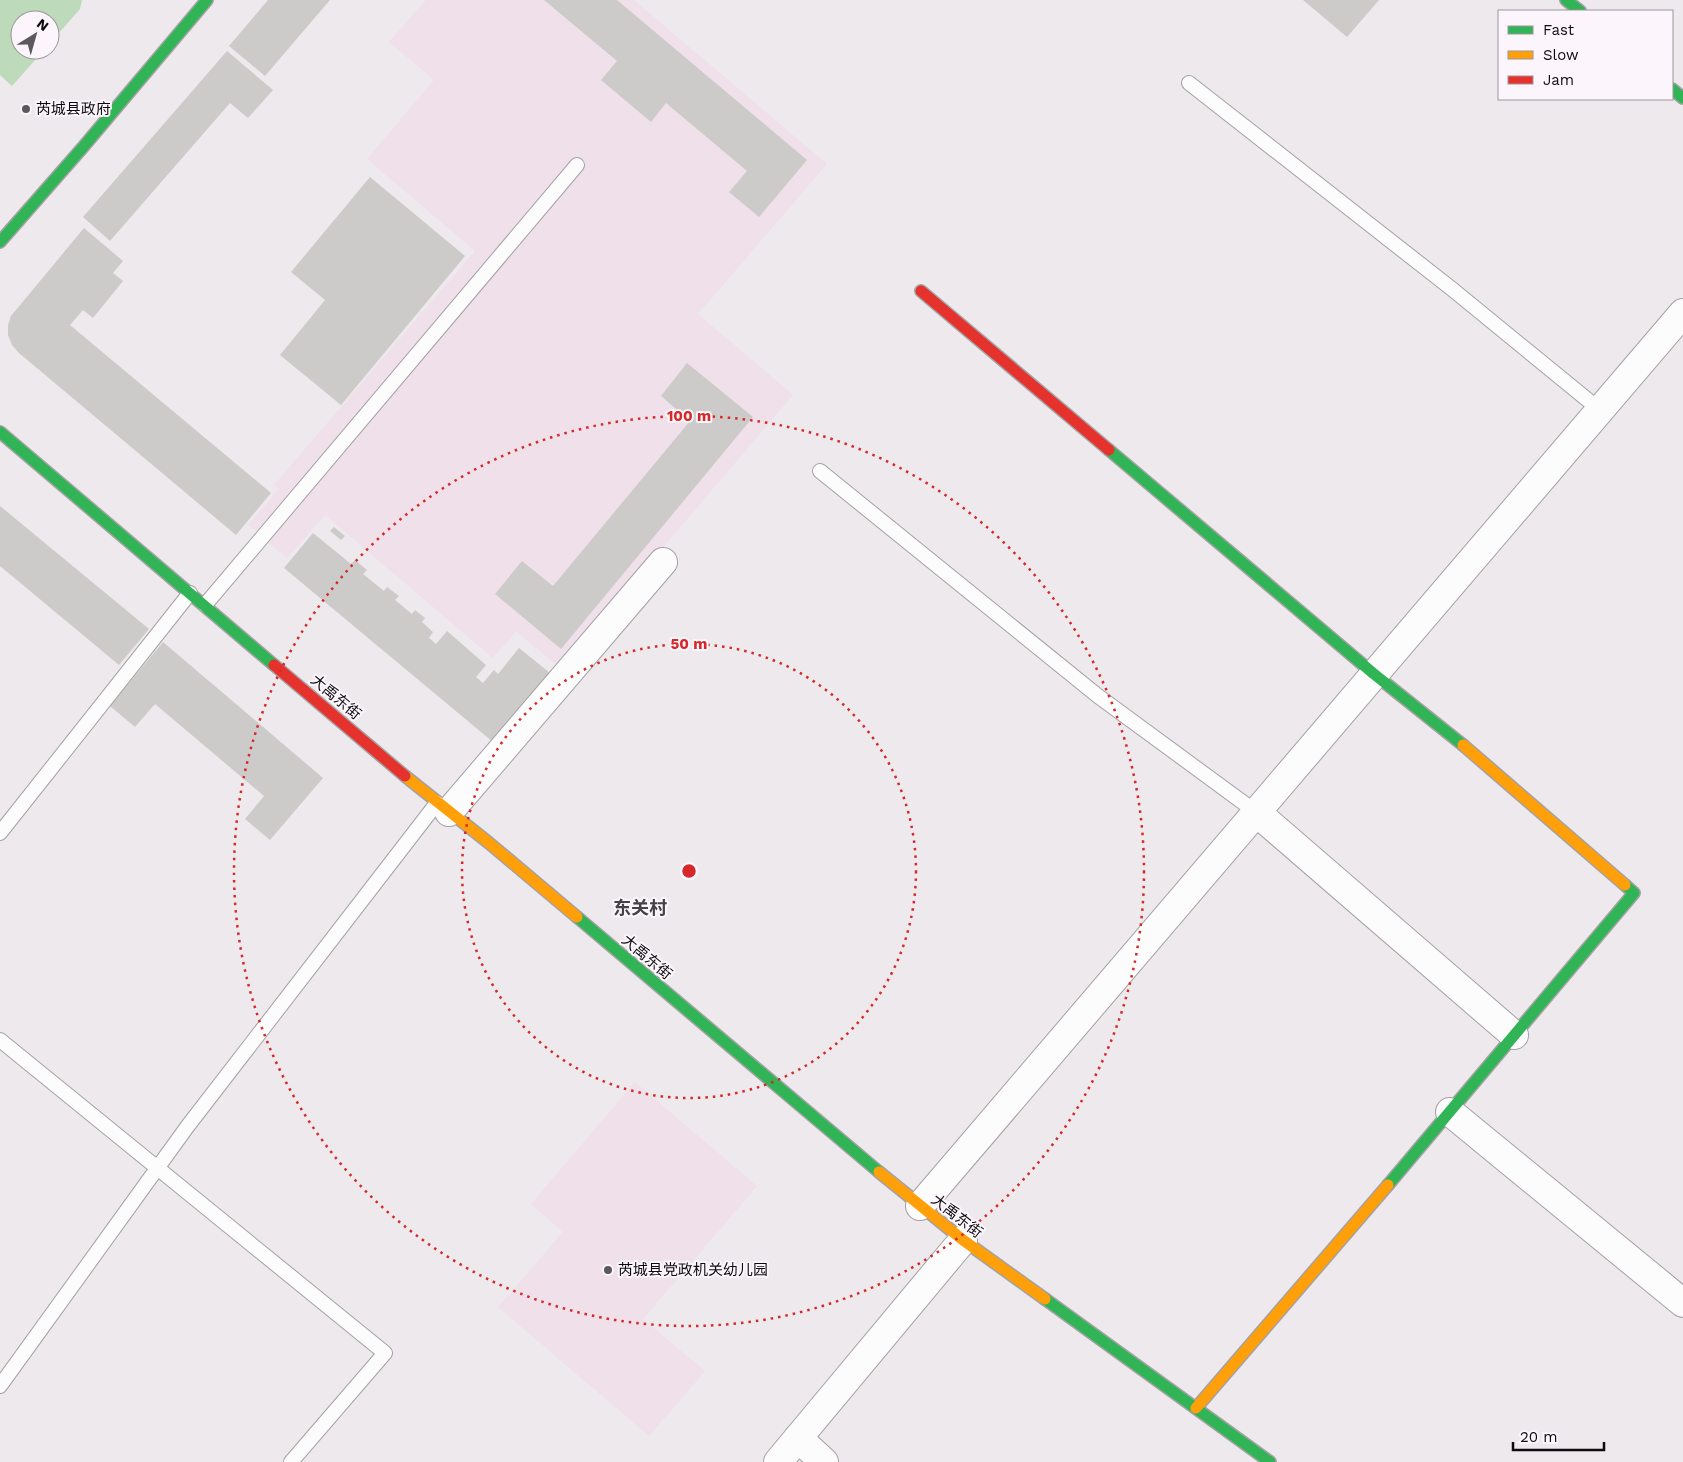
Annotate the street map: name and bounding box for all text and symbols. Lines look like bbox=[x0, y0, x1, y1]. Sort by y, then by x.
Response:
north arrow bbox=[10, 10, 60, 60]
legend bbox=[1498, 10, 1673, 100]
text: N bbox=[34, 15, 52, 34]
text: Fast bbox=[1543, 21, 1575, 39]
text: Slow bbox=[1543, 46, 1579, 64]
text: Jam bbox=[1543, 71, 1574, 89]
place label: 芮城县政府 bbox=[36, 100, 111, 118]
marker: 芮城县政府 bbox=[20, 103, 32, 115]
text: 100 m bbox=[667, 407, 711, 425]
text: 50 m bbox=[671, 635, 707, 653]
street label: 大禹东街 bbox=[307, 671, 365, 723]
centre of rings bbox=[680, 862, 698, 880]
district label: 东关村 bbox=[613, 897, 667, 918]
street label: 大禹东街 bbox=[618, 931, 676, 983]
street label: 大禹东街 bbox=[928, 1190, 986, 1242]
place label: 芮城县党政机关幼儿园 bbox=[618, 1261, 768, 1279]
marker: 芮城县党政机关幼儿园 bbox=[602, 1264, 614, 1276]
scale bar bbox=[1513, 1420, 1604, 1452]
text: 20 m bbox=[1520, 1428, 1558, 1446]

